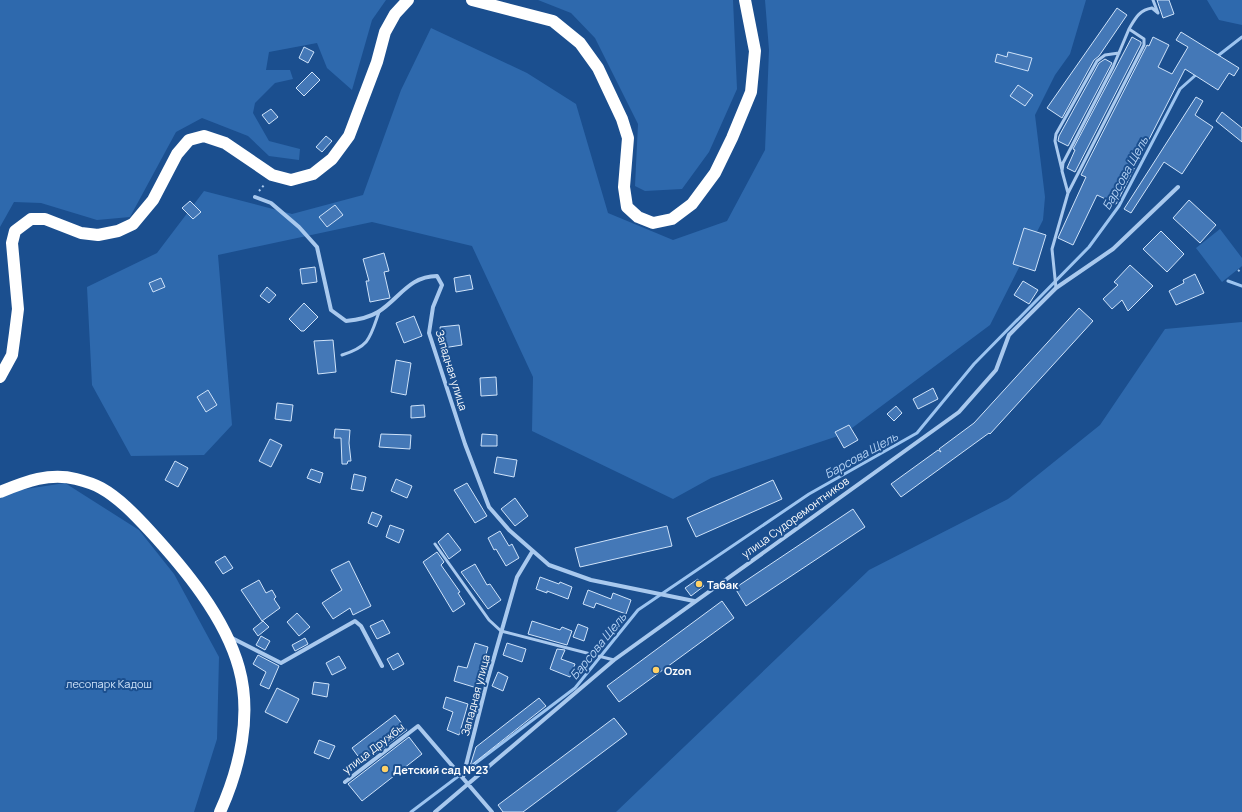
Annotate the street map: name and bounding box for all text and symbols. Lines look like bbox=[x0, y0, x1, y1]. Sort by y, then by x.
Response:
water label: Барсова Щель bbox=[1098, 133, 1152, 213]
street label: Западная улица bbox=[433, 328, 471, 412]
water label: Барсова Щель bbox=[821, 428, 901, 482]
street label: улица Судоремонтников bbox=[738, 473, 852, 561]
place label: Табак bbox=[707, 577, 739, 592]
marker: Табак bbox=[694, 579, 704, 589]
water label: Барсова Щель bbox=[566, 609, 631, 683]
street label: Западная улица bbox=[457, 653, 493, 737]
place label: Ozon bbox=[664, 663, 691, 678]
marker: Ozon bbox=[651, 665, 661, 675]
park label: лесопарк Кадош bbox=[66, 676, 152, 691]
street label: улица Дружбы bbox=[339, 719, 407, 777]
place label: Детский сад №23 bbox=[393, 762, 488, 777]
marker: Детский сад №23 bbox=[380, 764, 390, 774]

